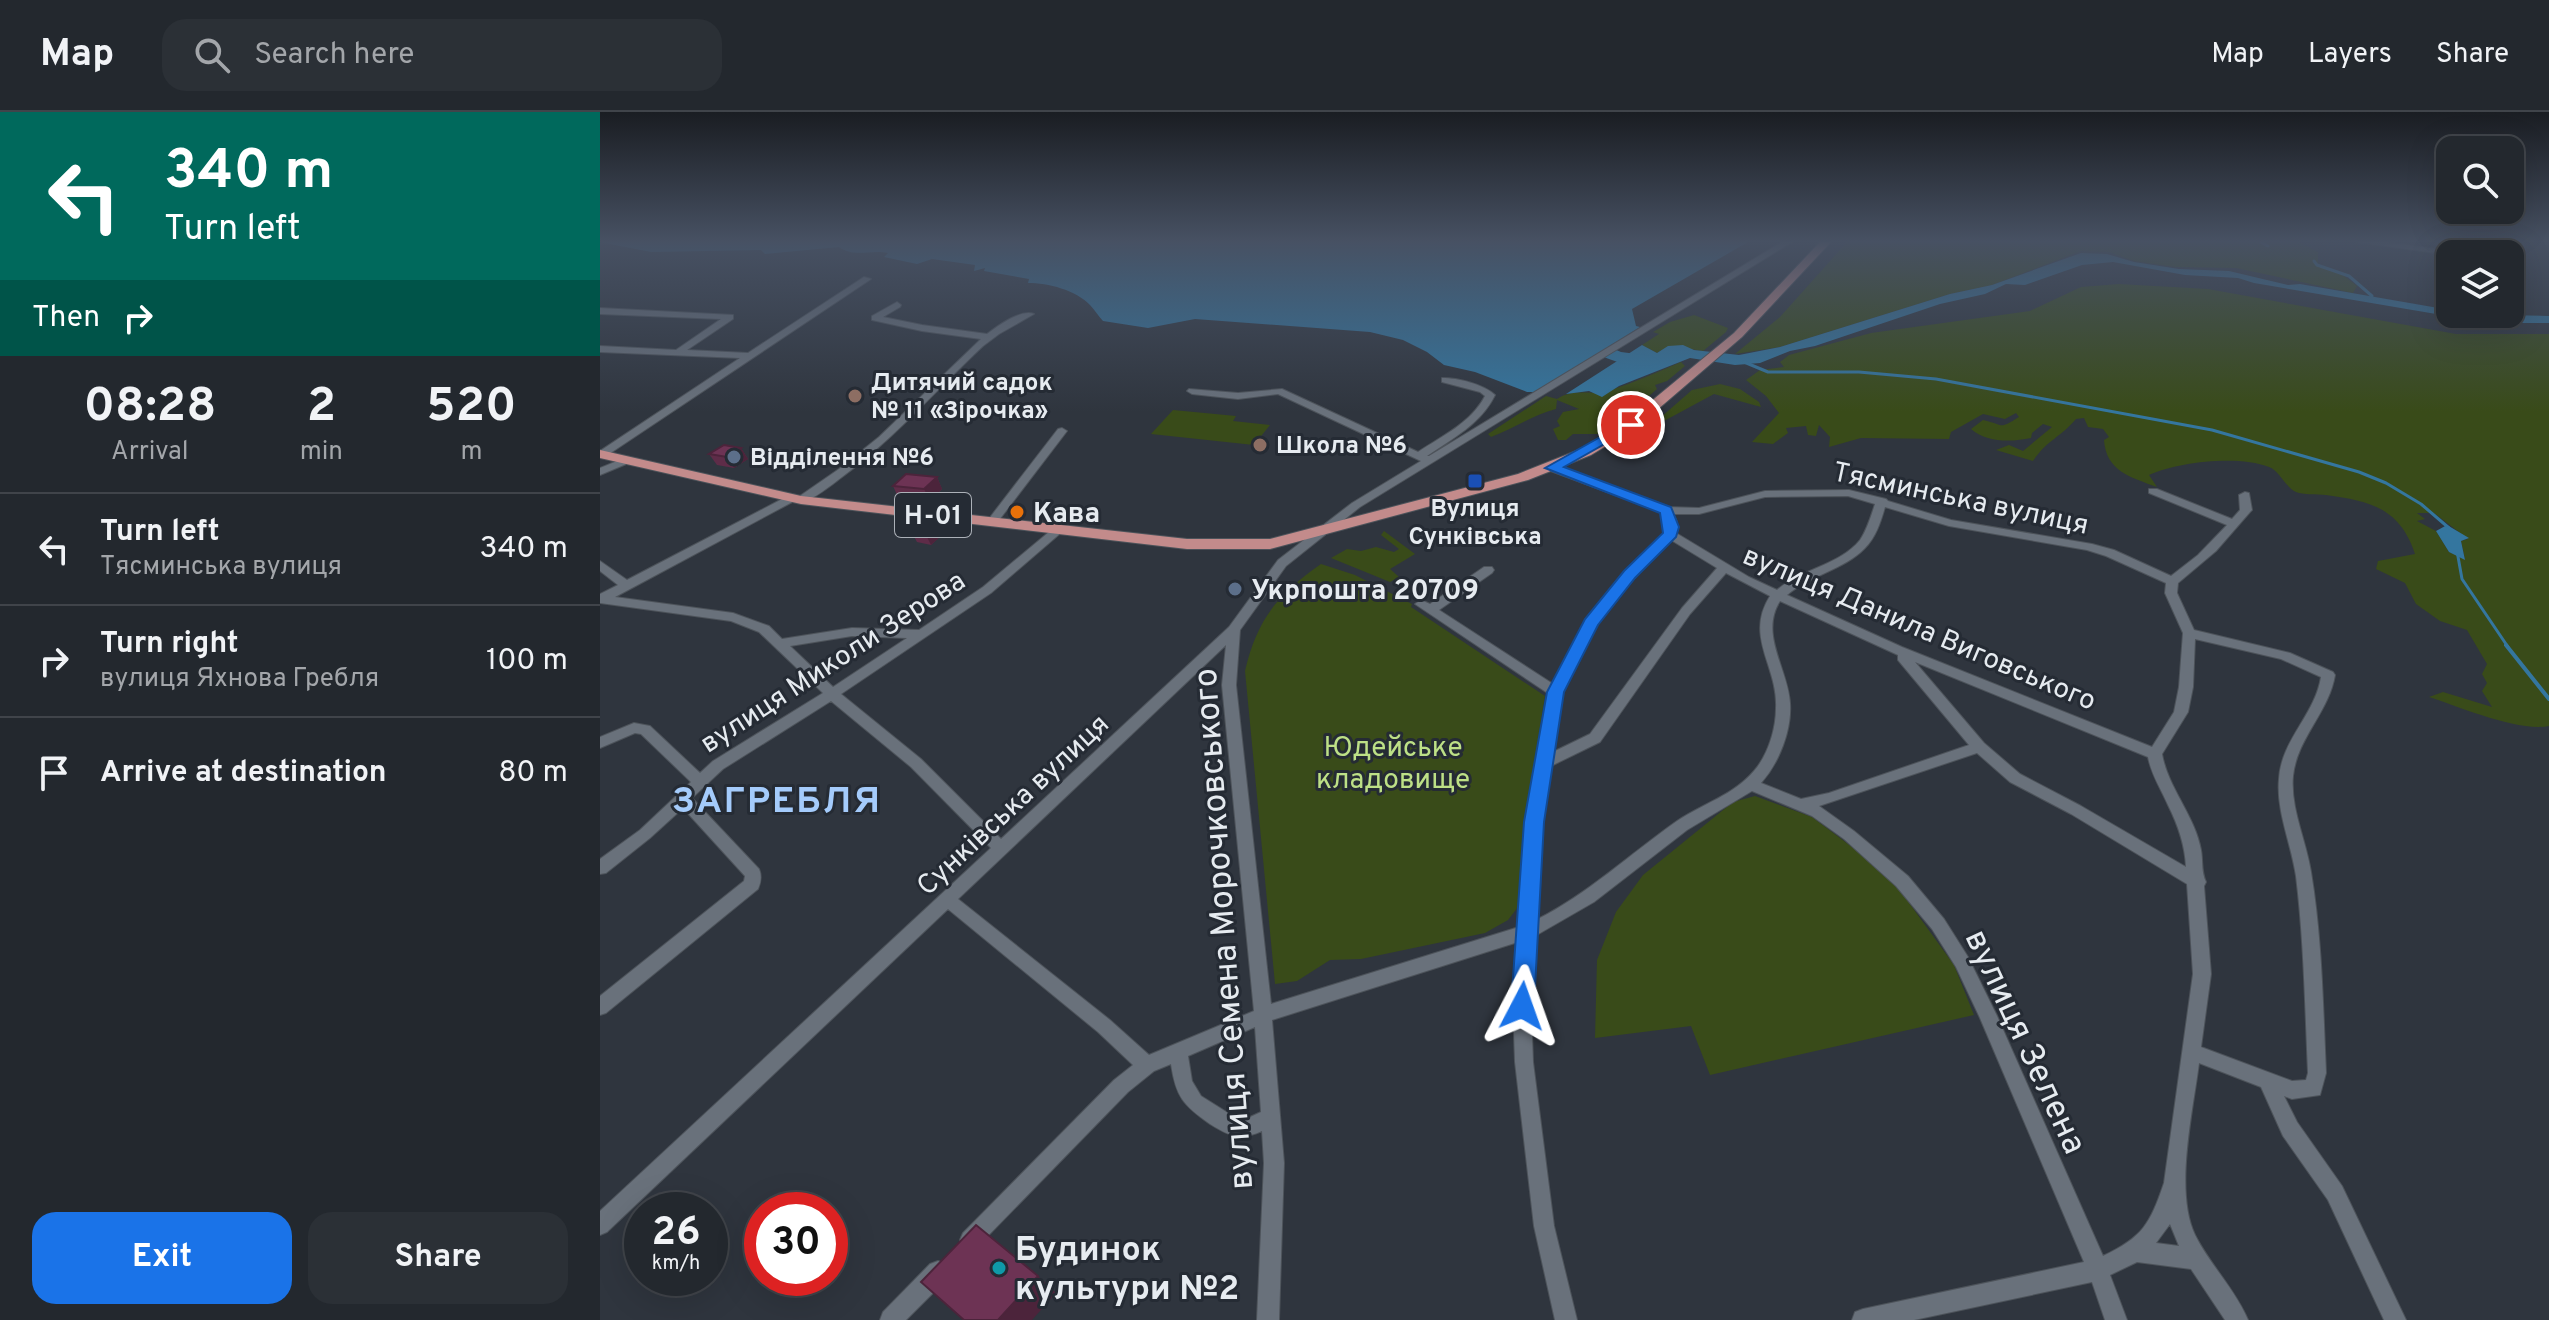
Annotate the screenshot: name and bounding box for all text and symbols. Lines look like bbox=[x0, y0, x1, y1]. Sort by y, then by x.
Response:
search box bbox=[162, 19, 722, 91]
text: Map bbox=[40, 31, 114, 80]
icon: search bbox=[190, 33, 234, 77]
text: Search here bbox=[254, 37, 414, 74]
text: Map bbox=[2211, 37, 2264, 73]
text: Layers bbox=[2308, 37, 2392, 73]
text: Share bbox=[2436, 37, 2509, 73]
map controls bbox=[2436, 136, 2524, 328]
button: search bbox=[2436, 136, 2524, 224]
text: 340 m bbox=[164, 138, 333, 208]
icon: left bbox=[32, 144, 136, 248]
text: Turn left bbox=[164, 207, 301, 253]
button: layers bbox=[2436, 240, 2524, 328]
icon: right bbox=[116, 296, 160, 340]
text: Then bbox=[32, 300, 100, 337]
place label: Дитячий садок № 11 «Зірочка» bbox=[871, 369, 1053, 427]
text: 08:28 bbox=[83, 378, 216, 438]
text: 2 bbox=[307, 378, 336, 438]
text: 520 bbox=[426, 378, 517, 438]
marker: Дитячий садок № 11 «Зірочка» bbox=[846, 387, 864, 405]
pin bbox=[1597, 391, 1665, 459]
icon: arrive bbox=[1609, 403, 1653, 447]
place label: Школа №6 bbox=[1276, 432, 1407, 462]
text: Arrival bbox=[111, 436, 189, 469]
text: min bbox=[300, 436, 343, 469]
text: m bbox=[460, 436, 483, 469]
marker: Школа №6 bbox=[1251, 436, 1269, 454]
place label: Відділення №6 bbox=[750, 444, 934, 474]
marker: Відділення №6 bbox=[725, 448, 743, 466]
street label: Тясминська вулиця bbox=[1829, 455, 2092, 545]
marker: Вулиця Сунківська bbox=[1466, 472, 1484, 490]
road number: Н-01 bbox=[895, 493, 971, 537]
place label: Вулиця Сунківська bbox=[1408, 495, 1542, 553]
place label: Кава bbox=[1033, 497, 1100, 533]
marker: Кава bbox=[1008, 503, 1026, 521]
text: Turn left bbox=[100, 514, 220, 551]
icon: left bbox=[32, 527, 76, 571]
text: 340 m bbox=[480, 531, 568, 568]
street label: вулиця Данила Виговського bbox=[1737, 539, 2101, 721]
text: Тясминська вулиця bbox=[100, 551, 342, 584]
street label: вулиця Миколи Зерова bbox=[694, 564, 973, 763]
place label: Укрпошта 20709 bbox=[1251, 574, 1479, 610]
marker: Укрпошта 20709 bbox=[1226, 580, 1244, 598]
text: Turn right bbox=[100, 626, 238, 663]
icon: right bbox=[32, 639, 76, 683]
text: 100 m bbox=[486, 643, 568, 680]
text: вулиця Яхнова Гребля bbox=[100, 663, 379, 696]
street label: вулиця Семена Морочковського bbox=[1186, 667, 1265, 1191]
street label: Сунківська вулиця bbox=[910, 708, 1118, 905]
park label: Юдейське кладовище bbox=[1316, 731, 1470, 799]
icon: arrive bbox=[32, 751, 76, 795]
text: Arrive at destination bbox=[100, 755, 386, 792]
text: 80 m bbox=[498, 755, 568, 792]
district label: ЗАГРЕБЛЯ bbox=[672, 780, 882, 826]
street label: вулиця Зелена bbox=[1953, 923, 2095, 1162]
position arrow bbox=[1480, 964, 1564, 1048]
speed limit sign: 30 bbox=[744, 1192, 848, 1296]
text: 26 bbox=[651, 1209, 701, 1259]
button: Exit bbox=[32, 1212, 292, 1304]
button: Share bbox=[308, 1212, 568, 1304]
place label: Будинок культури №2 bbox=[1015, 1230, 1239, 1312]
text: km/h bbox=[652, 1251, 700, 1277]
marker: Будинок культури №2 bbox=[990, 1259, 1008, 1277]

